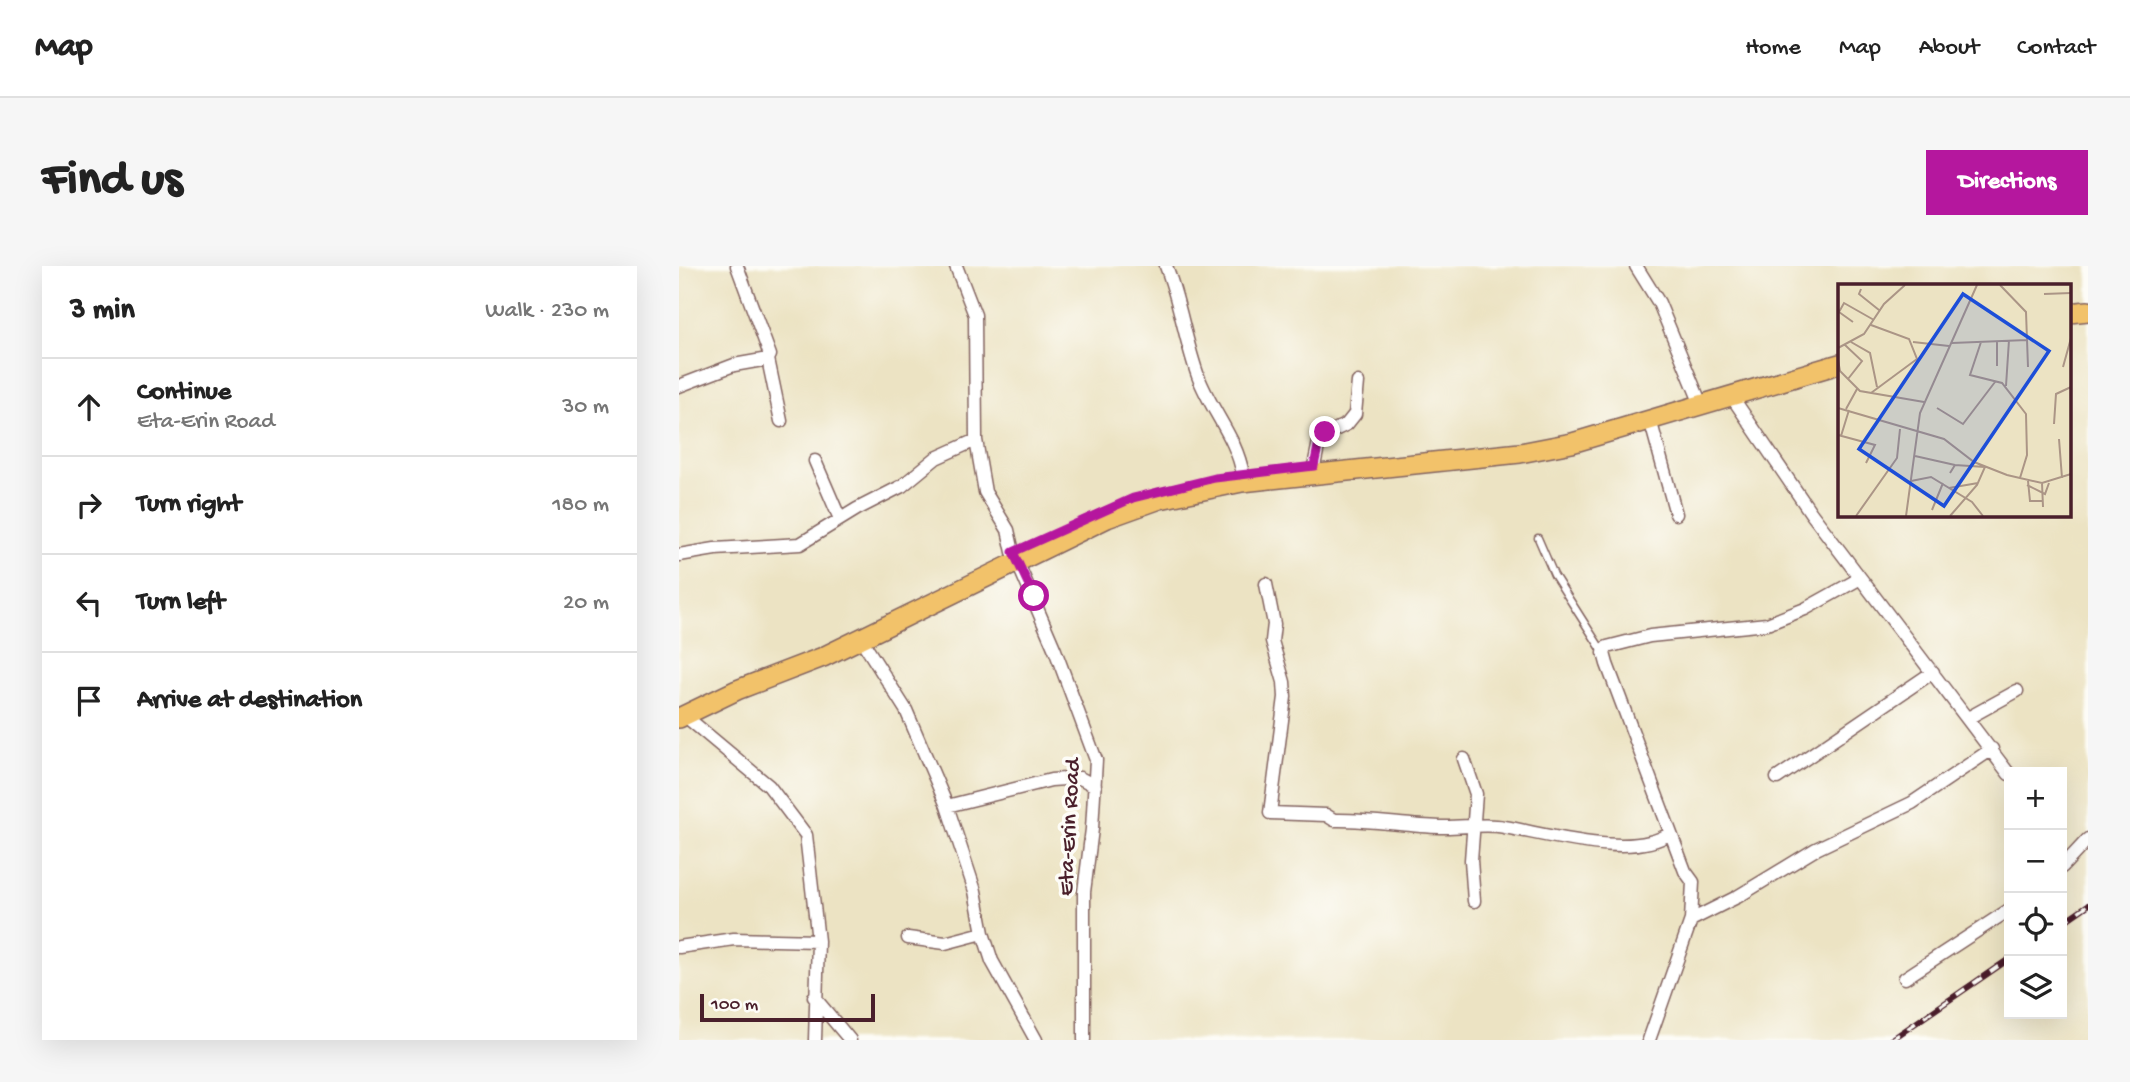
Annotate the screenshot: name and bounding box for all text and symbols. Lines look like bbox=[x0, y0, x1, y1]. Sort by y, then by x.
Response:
text: Map bbox=[35, 29, 92, 67]
text: Home bbox=[1745, 34, 1801, 63]
text: Map bbox=[1839, 34, 1881, 63]
text: About bbox=[1919, 34, 1979, 63]
text: Contact bbox=[2017, 34, 2095, 63]
button: Directions bbox=[1926, 150, 2088, 215]
text: Find us bbox=[42, 153, 182, 211]
inset map bbox=[1838, 284, 2071, 516]
text: 3 min bbox=[70, 294, 135, 329]
text: Walk · 230 m bbox=[485, 298, 609, 325]
text: Continue bbox=[137, 378, 231, 409]
icon: ahead bbox=[70, 388, 108, 426]
text: 30 m bbox=[562, 394, 609, 421]
text: Eta-Erin Road bbox=[137, 409, 275, 436]
route end bbox=[1309, 416, 1340, 447]
icon: right bbox=[70, 486, 108, 524]
text: Turn right bbox=[137, 490, 241, 521]
text: 180 m bbox=[552, 492, 609, 519]
route start bbox=[1018, 580, 1049, 611]
icon: left bbox=[70, 584, 108, 622]
text: Turn left bbox=[137, 588, 225, 619]
text: 20 m bbox=[563, 590, 609, 617]
icon: arrive bbox=[70, 682, 108, 720]
text: Arrive at destination bbox=[137, 686, 362, 717]
street label: Eta-Erin Road bbox=[1053, 756, 1088, 897]
map controls bbox=[2004, 767, 2067, 1019]
button: + bbox=[2004, 767, 2067, 830]
button: − bbox=[2004, 830, 2067, 893]
button: locate bbox=[2004, 893, 2067, 956]
button: layers bbox=[2004, 956, 2067, 1019]
scale bar bbox=[700, 991, 875, 1023]
text: 100 m bbox=[711, 994, 758, 1017]

